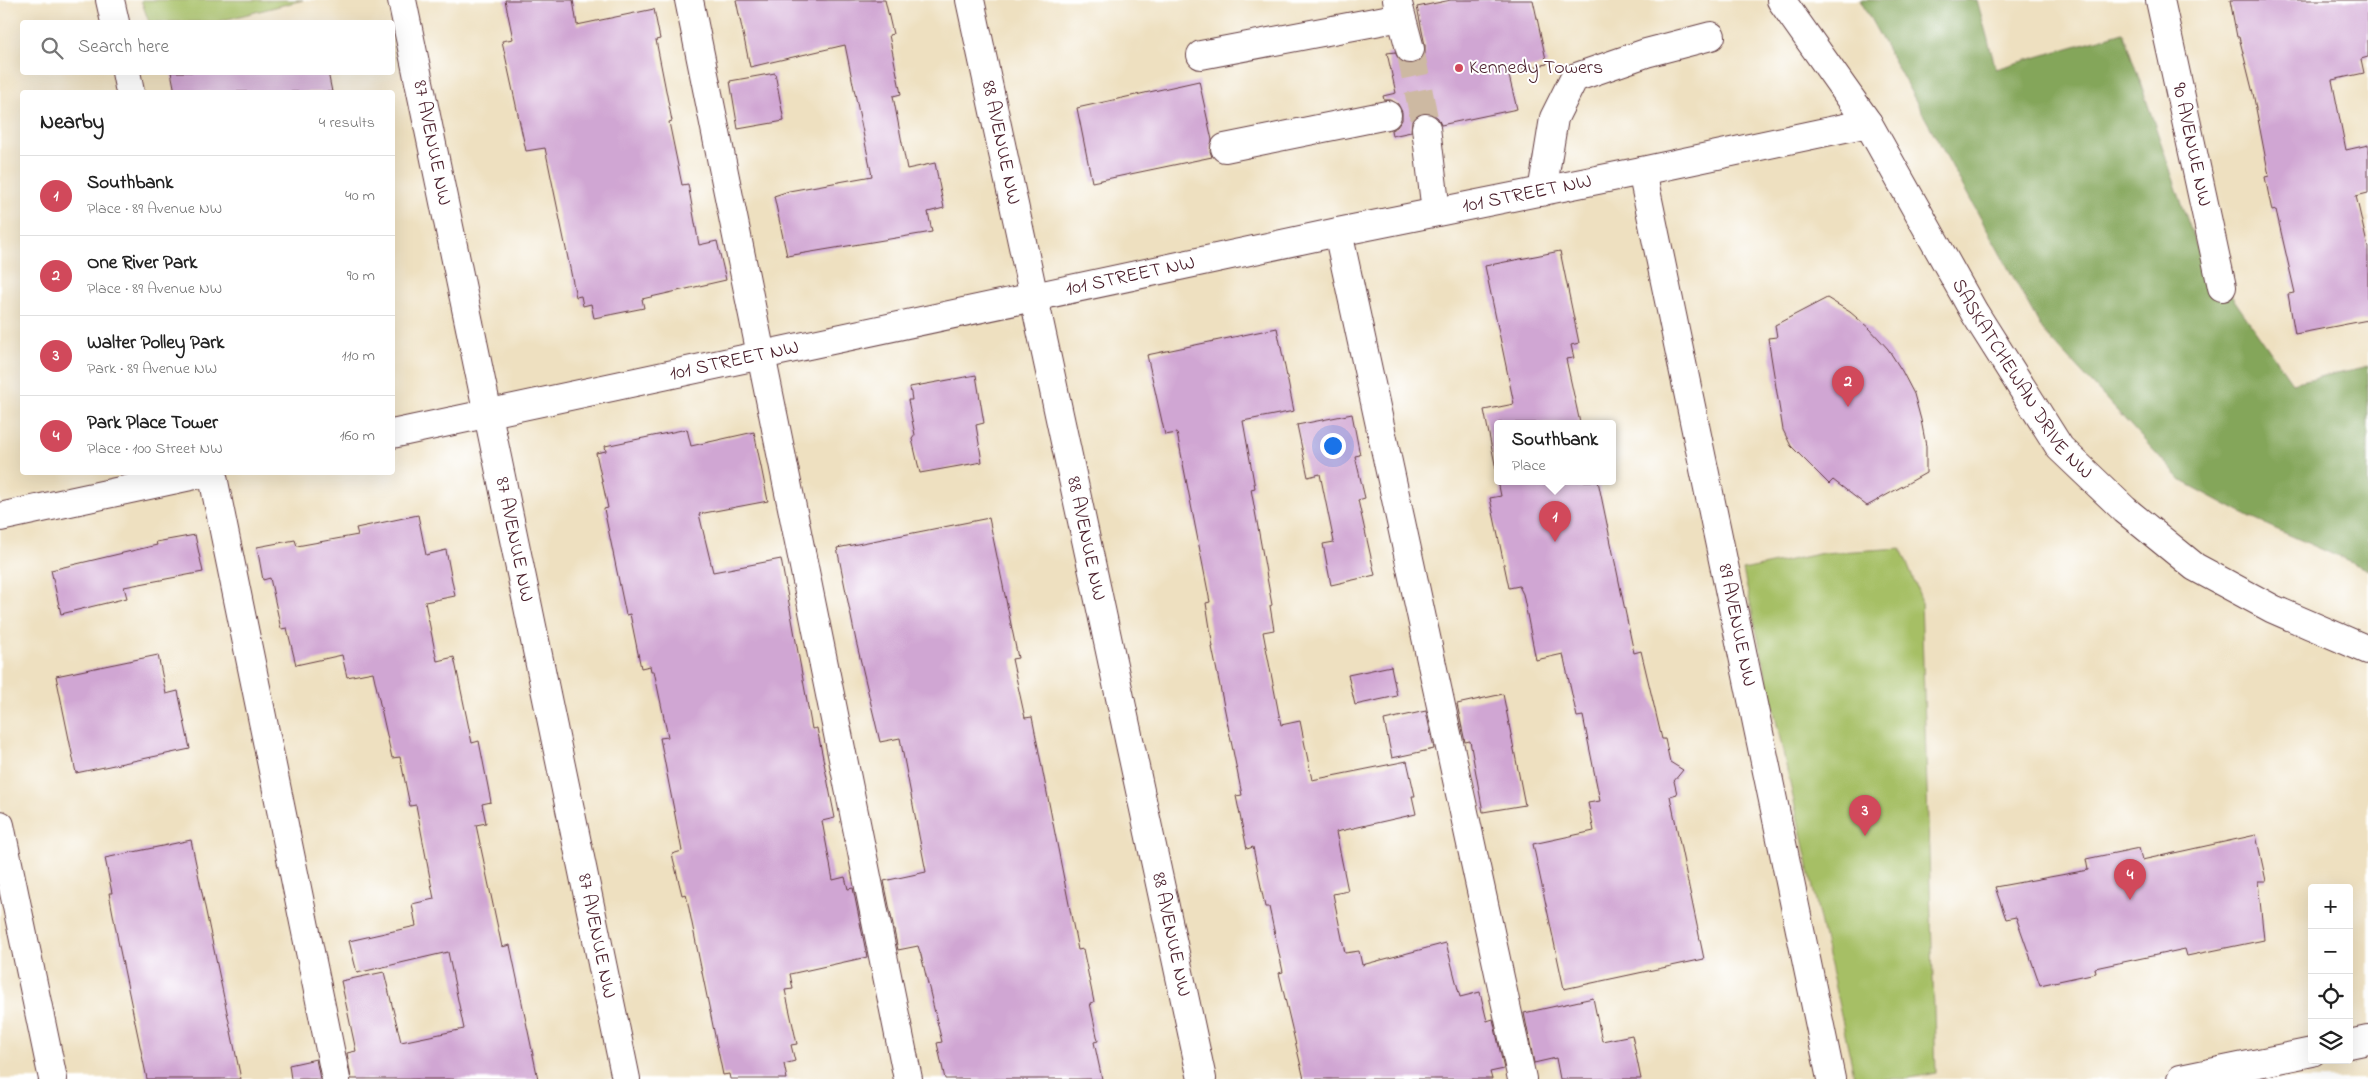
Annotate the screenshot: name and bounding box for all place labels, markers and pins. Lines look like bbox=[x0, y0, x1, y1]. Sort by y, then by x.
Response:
place label: Kennedy Towers bbox=[1469, 54, 1603, 83]
marker: Kennedy Towers bbox=[1453, 62, 1465, 74]
pin: 2 bbox=[1832, 366, 1864, 407]
pin: 1 bbox=[1539, 501, 1571, 542]
pin: 3 bbox=[1849, 795, 1881, 836]
pin: 4 bbox=[2114, 859, 2146, 900]

